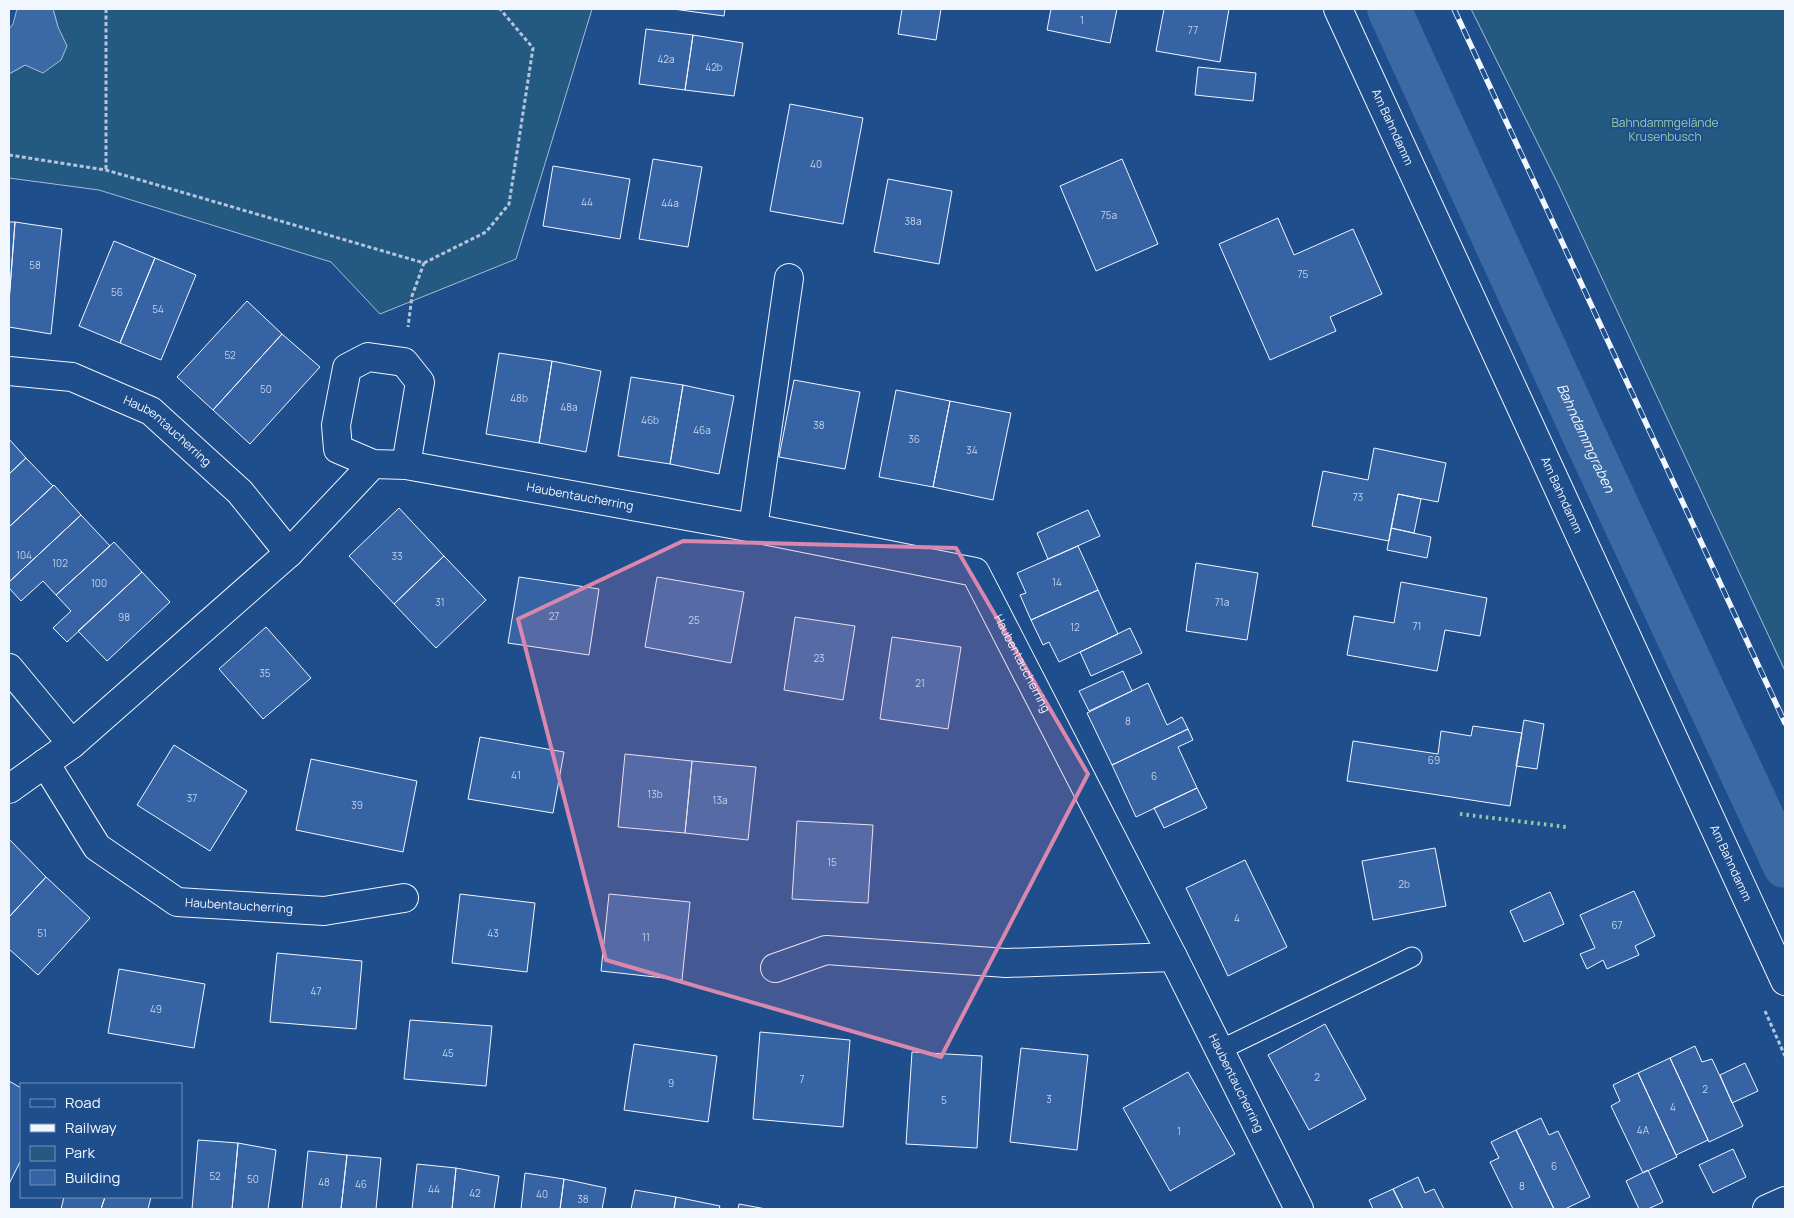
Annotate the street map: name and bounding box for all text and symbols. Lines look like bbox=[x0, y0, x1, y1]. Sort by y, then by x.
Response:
house number: 1 bbox=[1080, 13, 1084, 27]
house number: 77 bbox=[1188, 23, 1198, 37]
house number: 42a bbox=[657, 52, 675, 66]
house number: 42b bbox=[705, 60, 723, 74]
street label: Am Bahndamm bbox=[1368, 86, 1418, 168]
park label: Bahndammgelände Krusenbusch bbox=[1611, 114, 1719, 145]
house number: 40 bbox=[810, 157, 822, 171]
house number: 44 bbox=[581, 195, 593, 209]
house number: 44a bbox=[661, 196, 679, 210]
house number: 75a bbox=[1101, 208, 1117, 222]
house number: 38a bbox=[905, 214, 921, 228]
house number: 58 bbox=[29, 258, 41, 272]
house number: 75 bbox=[1298, 267, 1309, 281]
house number: 56 bbox=[111, 285, 123, 299]
house number: 54 bbox=[152, 302, 164, 316]
house number: 52 bbox=[224, 348, 236, 362]
water label: Bahndammgraben bbox=[1553, 380, 1620, 496]
house number: 50 bbox=[260, 382, 272, 396]
street label: Haubentaucherring bbox=[121, 391, 215, 470]
house number: 48b bbox=[510, 391, 528, 405]
house number: 48a bbox=[560, 400, 578, 414]
house number: 46b bbox=[641, 413, 659, 427]
house number: 38 bbox=[813, 418, 825, 432]
house number: 46a bbox=[693, 423, 711, 437]
house number: 36 bbox=[908, 432, 920, 446]
house number: 34 bbox=[966, 443, 978, 457]
street label: Am Bahndamm bbox=[1537, 454, 1587, 536]
street label: Haubentaucherring bbox=[525, 478, 635, 514]
house number: 73 bbox=[1353, 490, 1363, 504]
house number: 104 bbox=[16, 548, 32, 562]
house number: 33 bbox=[391, 549, 403, 563]
house number: 102 bbox=[52, 556, 68, 570]
house number: 14 bbox=[1052, 575, 1062, 589]
house number: 100 bbox=[91, 576, 107, 590]
house number: 31 bbox=[435, 595, 445, 609]
house number: 71a bbox=[1215, 595, 1229, 609]
house number: 27 bbox=[549, 609, 559, 623]
house number: 98 bbox=[118, 610, 130, 624]
street label: Haubentaucherring bbox=[990, 611, 1055, 715]
house number: 25 bbox=[688, 613, 700, 627]
house number: 71 bbox=[1413, 619, 1421, 633]
house number: 12 bbox=[1070, 620, 1080, 634]
house number: 23 bbox=[813, 651, 825, 665]
house number: 35 bbox=[259, 666, 271, 680]
house number: 21 bbox=[915, 676, 925, 690]
house number: 8 bbox=[1125, 714, 1131, 728]
house number: 69 bbox=[1428, 753, 1440, 767]
house number: 41 bbox=[511, 768, 521, 782]
house number: 6 bbox=[1151, 769, 1157, 783]
house number: 13b bbox=[647, 787, 663, 801]
house number: 37 bbox=[187, 791, 197, 805]
house number: 13a bbox=[713, 793, 728, 807]
house number: 39 bbox=[351, 798, 363, 812]
street label: Am Bahndamm bbox=[1706, 822, 1756, 904]
house number: 15 bbox=[827, 855, 837, 869]
house number: 2b bbox=[1398, 877, 1410, 891]
street label: Haubentaucherring bbox=[184, 894, 294, 917]
house number: 4 bbox=[1234, 911, 1240, 925]
house number: 67 bbox=[1611, 918, 1623, 932]
house number: 51 bbox=[37, 926, 47, 940]
house number: 43 bbox=[487, 926, 499, 940]
house number: 11 bbox=[642, 930, 650, 944]
house number: 47 bbox=[311, 984, 321, 998]
house number: 49 bbox=[150, 1002, 162, 1016]
street label: Haubentaucherring bbox=[1205, 1031, 1268, 1135]
house number: 45 bbox=[442, 1046, 454, 1060]
house number: 2 bbox=[1314, 1070, 1320, 1084]
house number: 7 bbox=[799, 1072, 805, 1086]
house number: 9 bbox=[668, 1076, 674, 1090]
house number: 2 bbox=[1702, 1082, 1708, 1096]
legend bbox=[20, 1083, 182, 1198]
text: Road bbox=[65, 1092, 101, 1113]
house number: 3 bbox=[1046, 1092, 1052, 1106]
house number: 5 bbox=[941, 1093, 947, 1107]
house number: 4 bbox=[1670, 1100, 1676, 1114]
text: Railway bbox=[65, 1117, 117, 1138]
house number: 4A bbox=[1637, 1123, 1650, 1137]
house number: 1 bbox=[1177, 1124, 1181, 1138]
text: Park bbox=[65, 1142, 95, 1163]
house number: 6 bbox=[1551, 1159, 1557, 1173]
text: Building bbox=[65, 1167, 120, 1188]
house number: 52 bbox=[209, 1169, 221, 1183]
house number: 50 bbox=[247, 1172, 259, 1186]
house number: 48 bbox=[318, 1175, 330, 1189]
house number: 46 bbox=[355, 1177, 367, 1191]
house number: 8 bbox=[1519, 1179, 1525, 1193]
house number: 44 bbox=[428, 1182, 440, 1196]
house number: 42 bbox=[469, 1186, 481, 1200]
house number: 40 bbox=[536, 1187, 548, 1201]
house number: 38 bbox=[577, 1192, 589, 1206]

